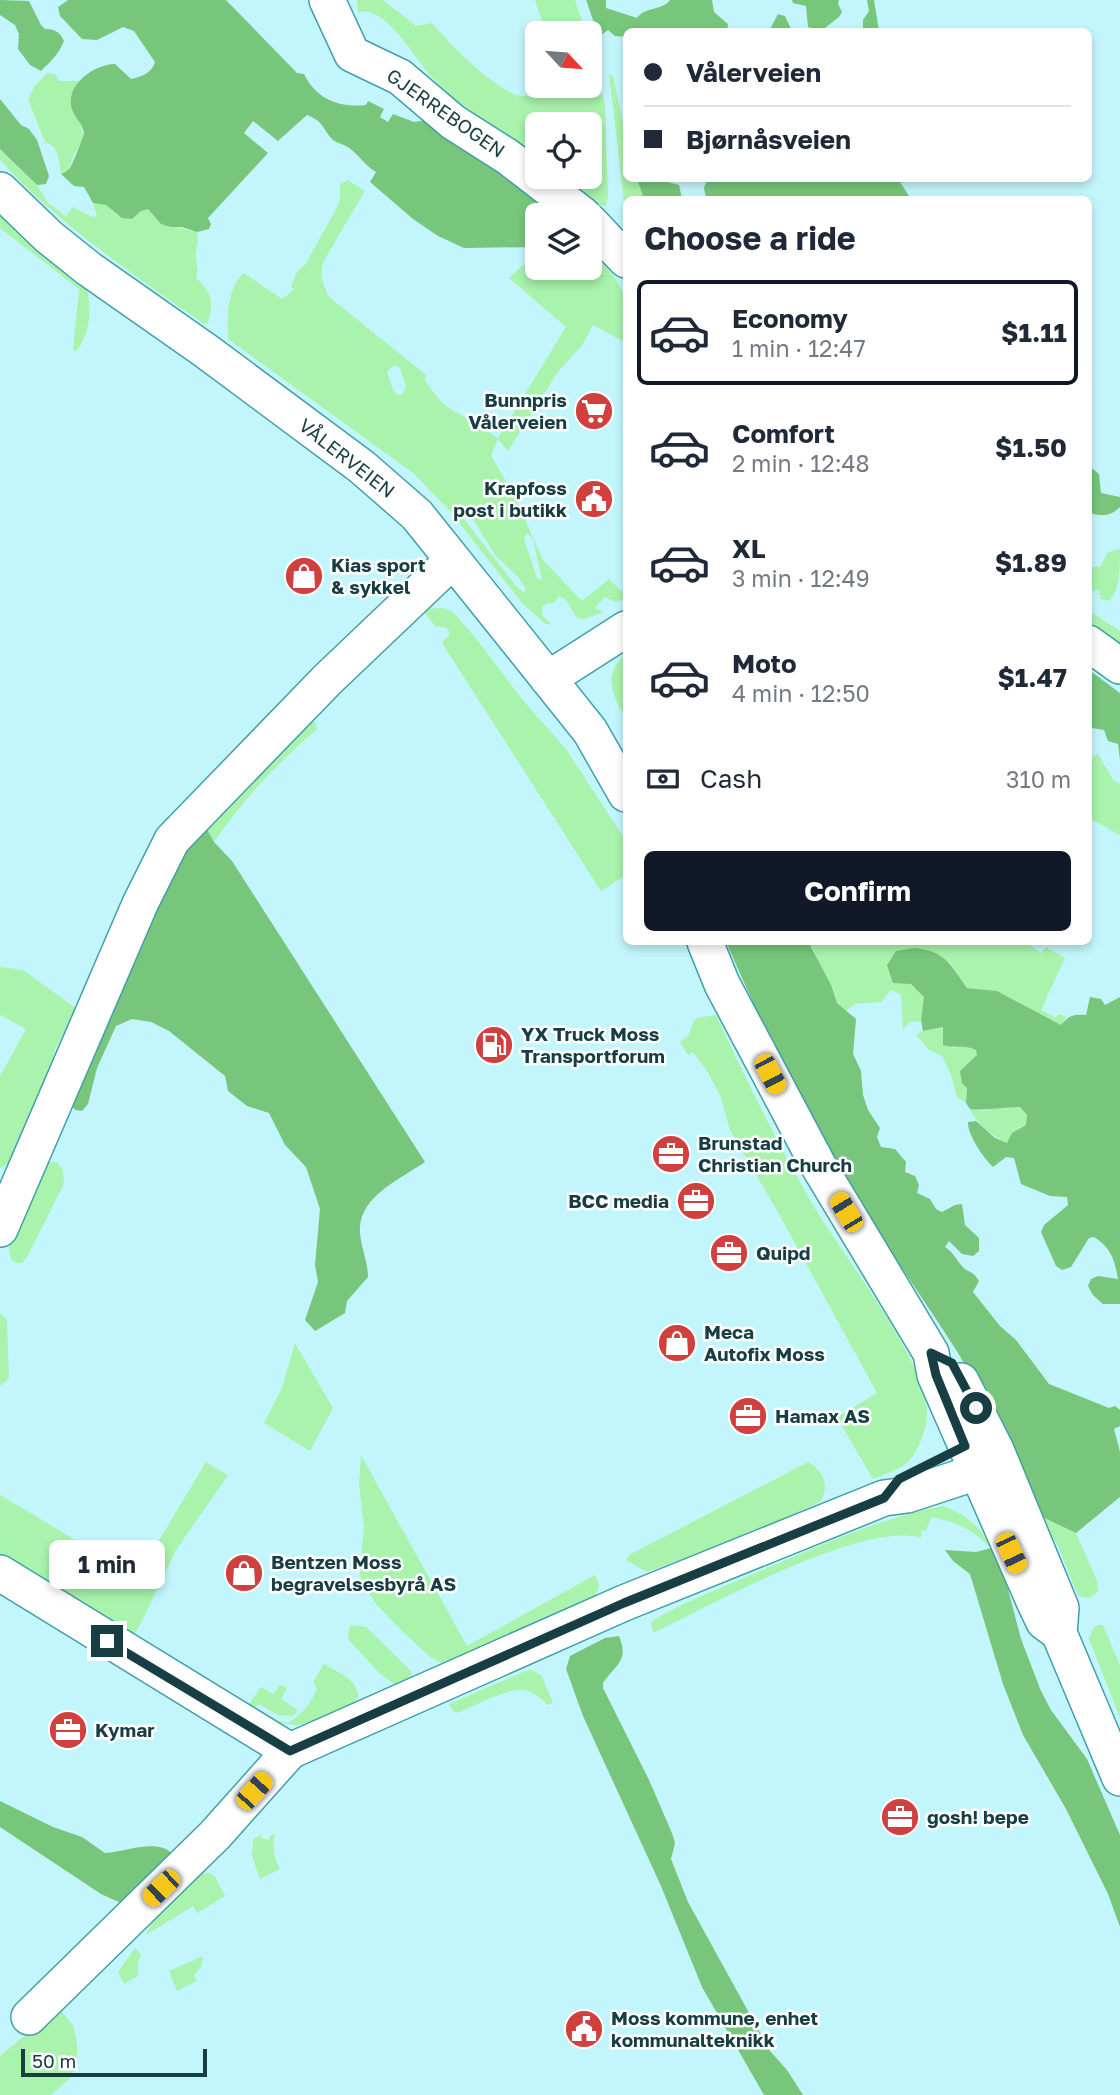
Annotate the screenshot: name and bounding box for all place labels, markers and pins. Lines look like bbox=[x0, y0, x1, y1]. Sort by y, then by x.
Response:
place label: Bunnpris Vålerveien bbox=[468, 388, 567, 433]
supermarket icon: Bunnpris Vålerveien bbox=[573, 390, 615, 432]
place label: Krapfoss post i butikk bbox=[453, 476, 567, 521]
public building icon: Krapfoss post i butikk bbox=[573, 478, 615, 520]
place label: Kias sport & sykkel bbox=[331, 553, 426, 598]
shop icon: Kias sport & sykkel bbox=[283, 555, 325, 597]
place label: YX Truck Moss Transportforum bbox=[521, 1022, 665, 1067]
fuel station icon: YX Truck Moss Transportforum bbox=[473, 1024, 515, 1066]
place label: Brunstad Christian Church bbox=[698, 1131, 852, 1176]
office icon: Brunstad Christian Church bbox=[650, 1133, 692, 1175]
office icon: BCC media bbox=[675, 1180, 717, 1222]
place label: BCC media bbox=[568, 1189, 669, 1212]
office icon: Quipd bbox=[708, 1232, 750, 1274]
place label: Quipd bbox=[756, 1241, 811, 1264]
place label: Meca Autofix Moss bbox=[704, 1320, 825, 1365]
shop icon: Meca Autofix Moss bbox=[656, 1322, 698, 1364]
office icon: Hamax AS bbox=[727, 1395, 769, 1437]
place label: Hamax AS bbox=[775, 1404, 870, 1427]
place label: Bentzen Moss begravelsesbyrå AS bbox=[271, 1550, 456, 1595]
shop icon: Bentzen Moss begravelsesbyrå AS bbox=[223, 1552, 265, 1594]
office icon: Kymar bbox=[47, 1709, 89, 1751]
place label: Kymar bbox=[95, 1718, 155, 1741]
office icon: gosh! bepe bbox=[879, 1796, 921, 1838]
place label: gosh! bepe bbox=[927, 1805, 1029, 1828]
place label: Moss kommune, enhet kommunalteknikk bbox=[611, 2006, 818, 2051]
public building icon: Moss kommune, enhet kommunalteknikk bbox=[563, 2008, 605, 2050]

